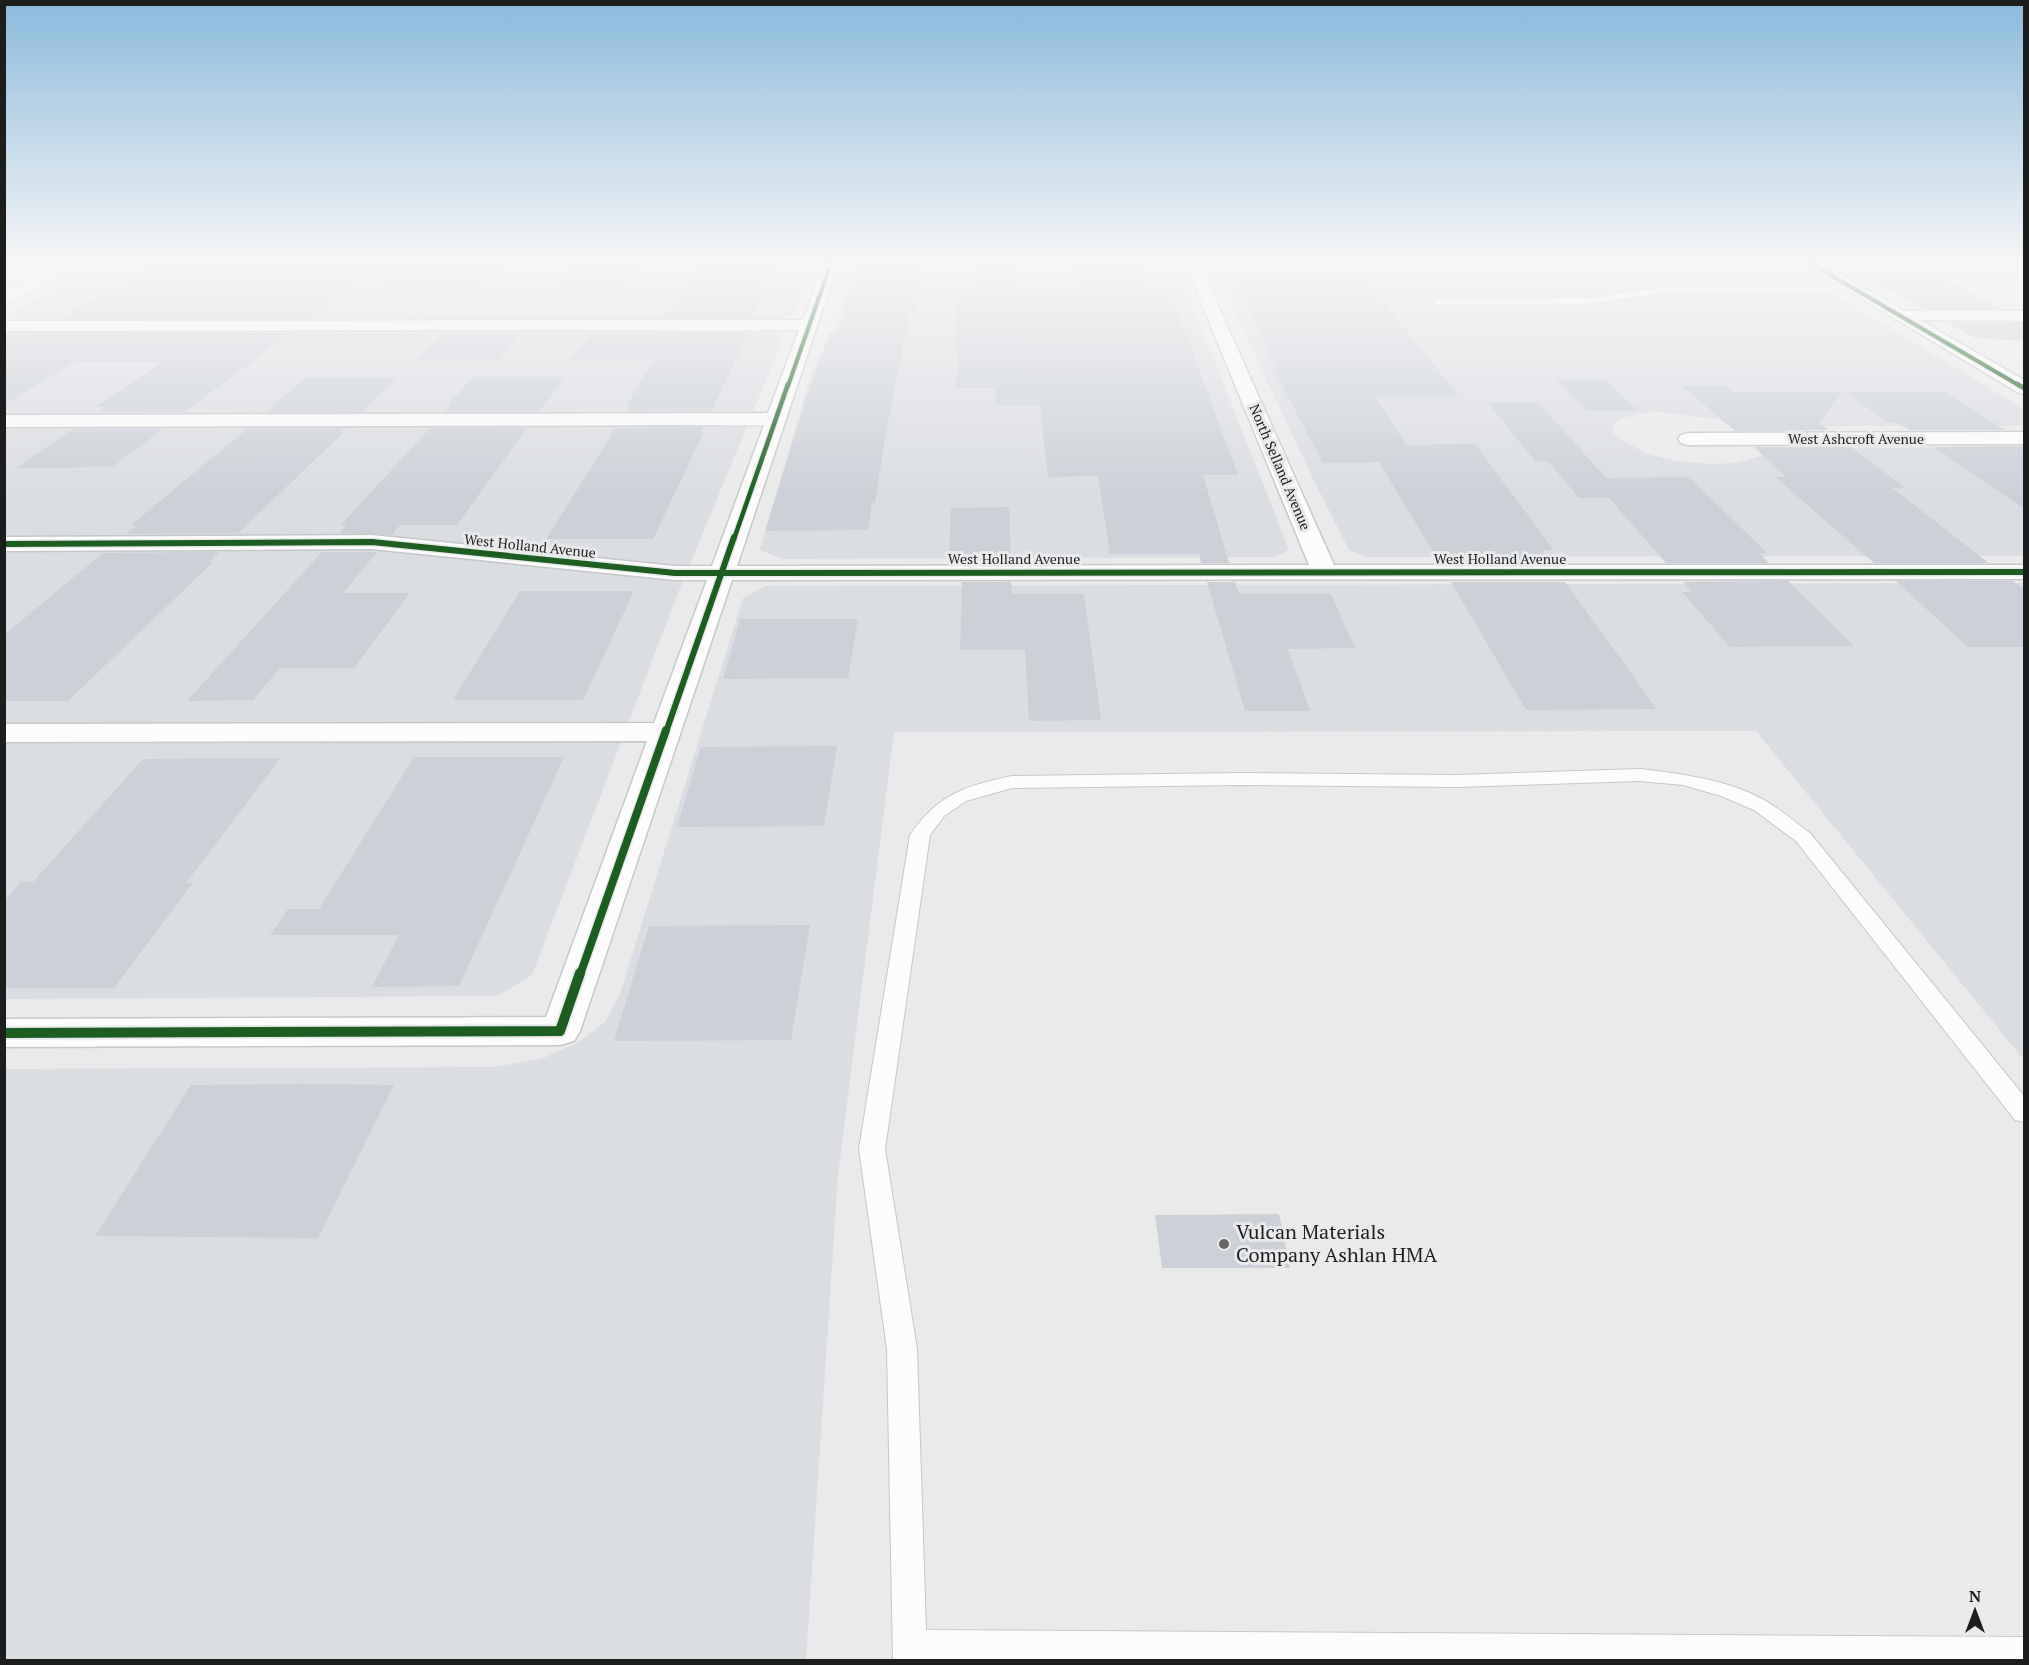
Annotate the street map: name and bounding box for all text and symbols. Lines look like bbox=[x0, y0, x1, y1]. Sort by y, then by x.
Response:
street label: North Selland Avenue bbox=[1245, 401, 1316, 533]
street label: West Ashcroft Avenue bbox=[1788, 429, 1924, 448]
street label: West Holland Avenue bbox=[463, 529, 597, 562]
street label: West Holland Avenue bbox=[948, 549, 1080, 568]
street label: West Holland Avenue bbox=[1434, 549, 1566, 568]
place label: Vulcan Materials Company Ashlan HMA bbox=[1236, 1218, 1437, 1268]
marker: Vulcan Materials Company Ashlan HMA bbox=[1217, 1237, 1231, 1251]
north arrow bbox=[1945, 1581, 2005, 1641]
text: N bbox=[1969, 1585, 1981, 1607]

